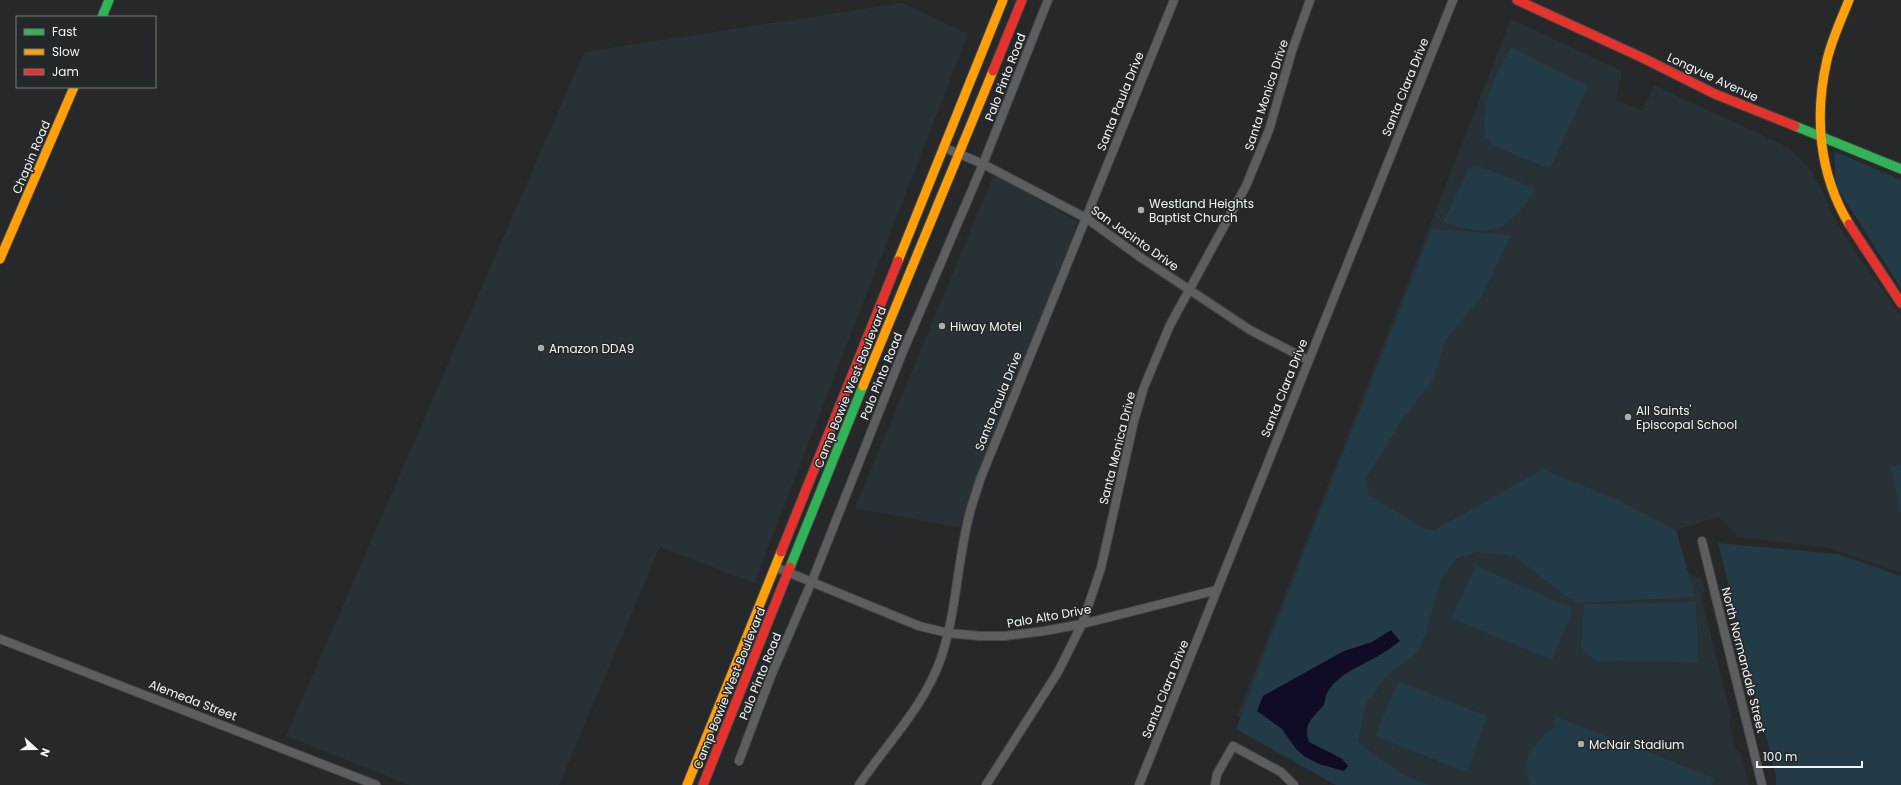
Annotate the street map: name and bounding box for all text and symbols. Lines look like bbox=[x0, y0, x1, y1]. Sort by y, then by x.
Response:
legend bbox=[16, 16, 156, 88]
text: Fast bbox=[52, 23, 77, 40]
street label: Palo Pinto Road bbox=[980, 31, 1030, 123]
street label: Santa Clara Drive bbox=[1378, 35, 1432, 139]
street label: Santa Monica Drive bbox=[1240, 37, 1292, 153]
text: Slow bbox=[52, 43, 80, 60]
street label: Longvue Avenue bbox=[1665, 48, 1761, 106]
street label: Santa Paula Drive bbox=[1092, 49, 1148, 153]
text: Jam bbox=[52, 63, 79, 80]
street label: Chapin Road bbox=[8, 118, 54, 196]
place label: Westland Heights Baptist Church bbox=[1149, 195, 1254, 226]
street label: San Jacinto Drive bbox=[1088, 201, 1182, 275]
marker: Westland Heights Baptist Church bbox=[1136, 205, 1146, 215]
street label: Camp Bowie West Boulevard bbox=[810, 304, 890, 470]
place label: Hiway Motel bbox=[950, 318, 1022, 335]
marker: Hiway Motel bbox=[937, 321, 947, 331]
street label: Palo Pinto Road bbox=[856, 330, 906, 422]
street label: Santa Clara Drive bbox=[1257, 336, 1311, 440]
place label: Amazon DDA9 bbox=[549, 340, 634, 357]
marker: Amazon DDA9 bbox=[536, 343, 546, 353]
street label: Santa Paula Drive bbox=[970, 349, 1026, 453]
street label: Santa Monica Drive bbox=[1095, 390, 1139, 506]
place label: All Saints' Episcopal School bbox=[1636, 402, 1737, 433]
marker: All Saints' Episcopal School bbox=[1623, 412, 1633, 422]
street label: North Normandale Street bbox=[1718, 585, 1770, 735]
street label: Palo Alto Drive bbox=[1006, 600, 1092, 632]
street label: Camp Bowie West Boulevard bbox=[689, 605, 769, 771]
street label: Palo Pinto Road bbox=[735, 630, 785, 722]
street label: Santa Clara Drive bbox=[1138, 637, 1192, 741]
street label: Alemeda Street bbox=[147, 675, 239, 725]
north arrow bbox=[16, 729, 56, 769]
place label: McNair Stadium bbox=[1589, 736, 1684, 753]
marker: McNair Stadium bbox=[1576, 739, 1586, 749]
scale bar bbox=[1757, 743, 1862, 769]
text: N bbox=[36, 746, 54, 759]
text: 100 m bbox=[1763, 748, 1797, 765]

